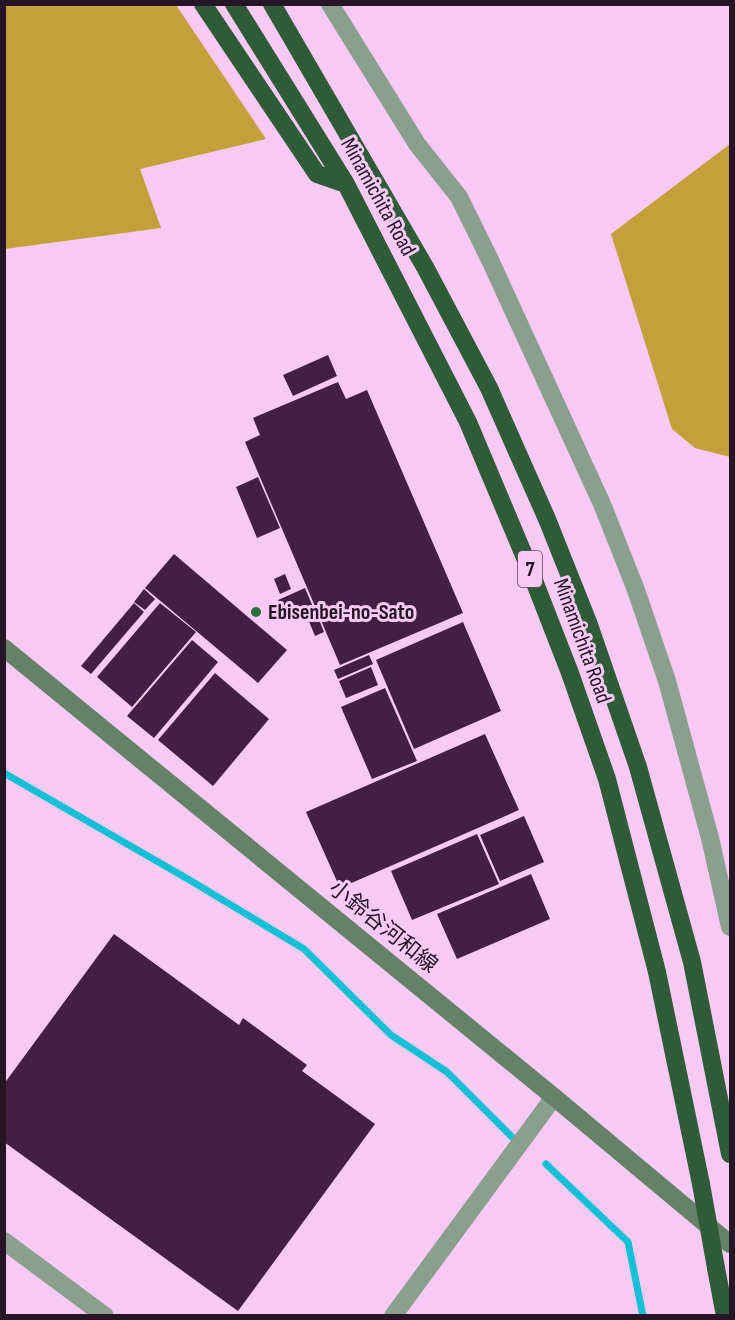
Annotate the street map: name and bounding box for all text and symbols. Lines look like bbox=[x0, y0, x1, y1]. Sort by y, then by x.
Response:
street label: Minamichita Road bbox=[334, 133, 422, 261]
road number: 7 bbox=[518, 551, 542, 587]
street label: Minamichita Road bbox=[547, 575, 617, 707]
place label: Ebisenbei-no-Sato bbox=[268, 599, 414, 626]
marker: Ebisenbei-no-Sato bbox=[249, 605, 263, 619]
street label: 小鈴谷河和線 bbox=[323, 875, 443, 979]

